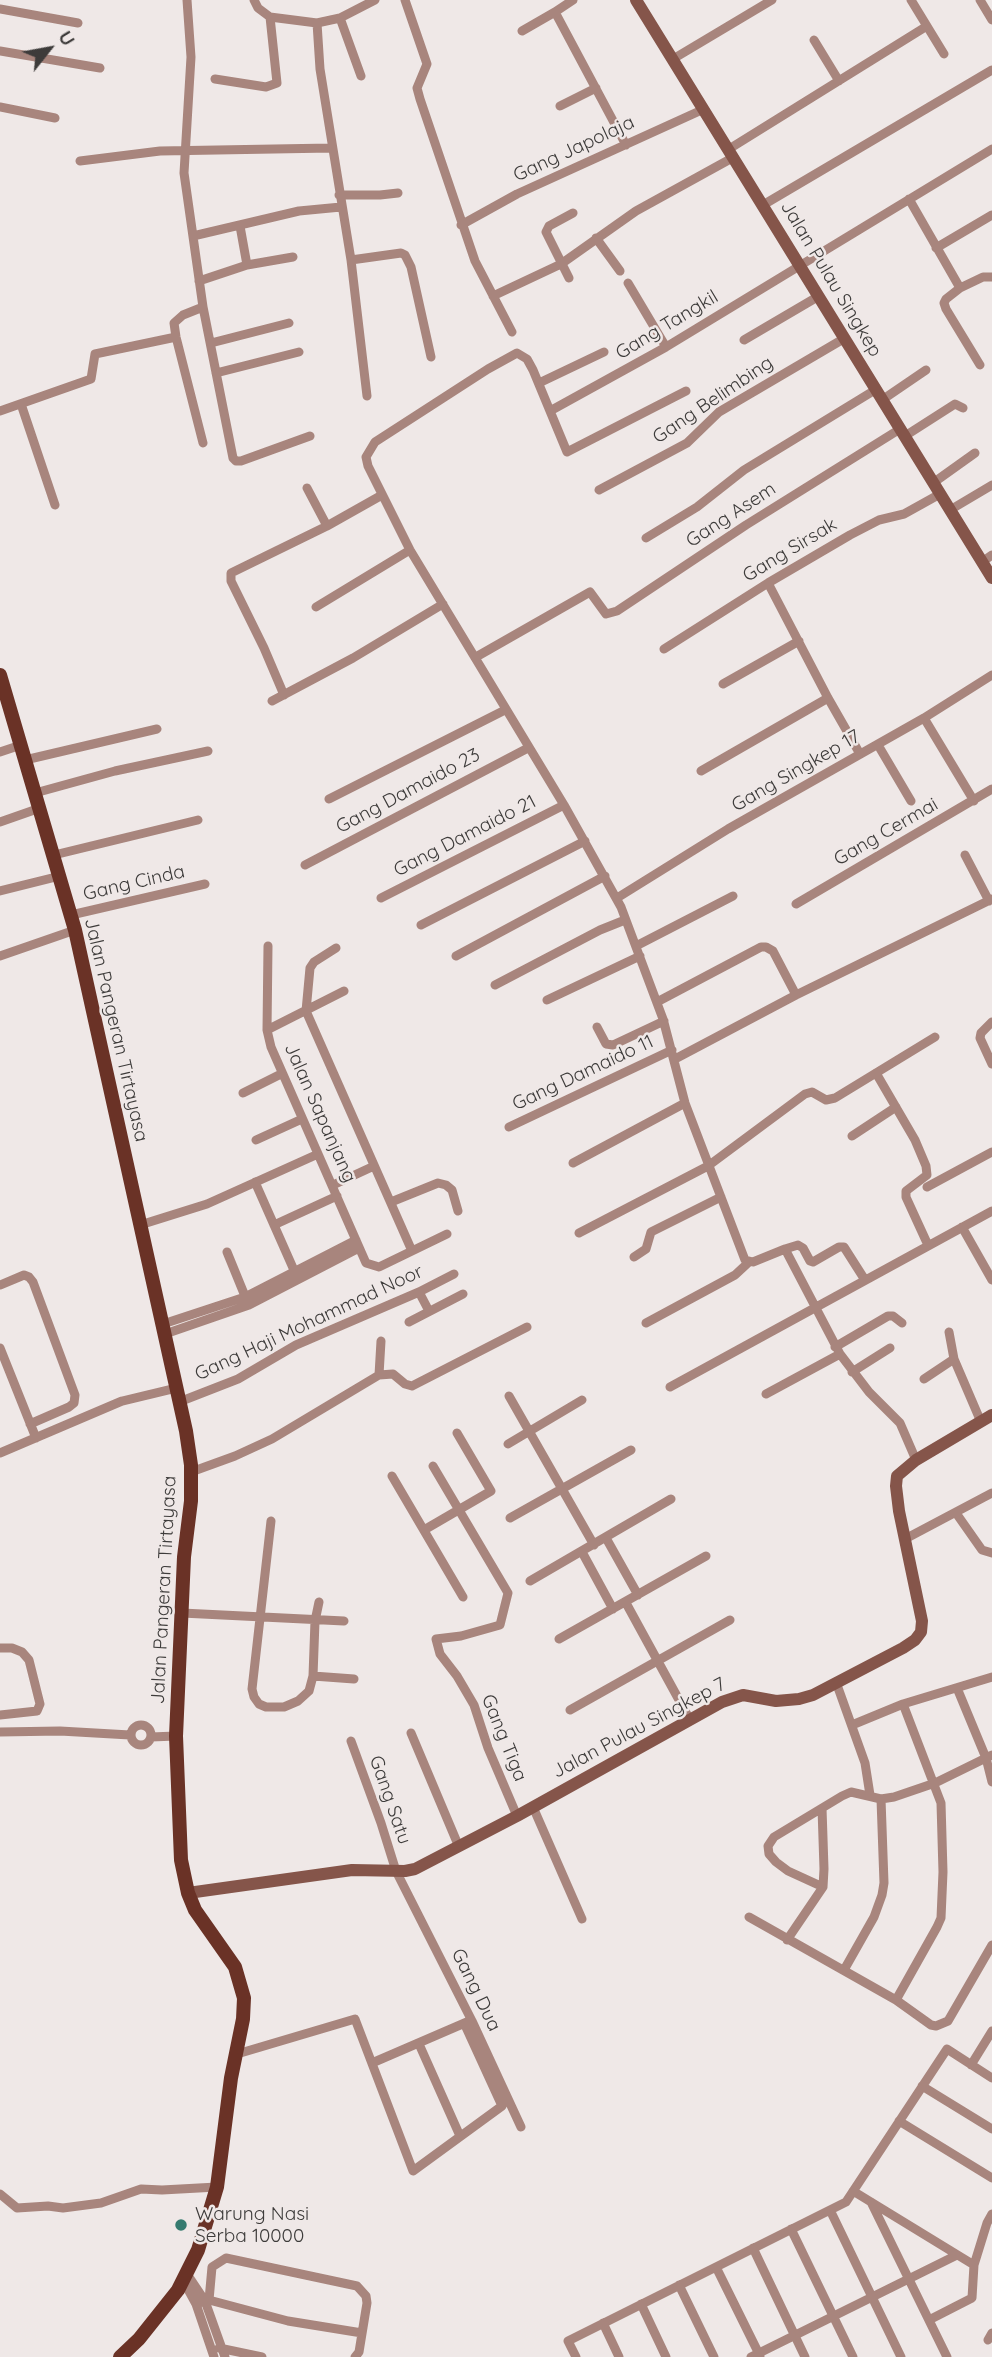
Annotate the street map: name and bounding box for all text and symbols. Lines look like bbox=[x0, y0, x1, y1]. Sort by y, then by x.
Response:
north arrow bbox=[14, 14, 84, 84]
text: U bbox=[53, 26, 81, 50]
street label: Gang Japolaja bbox=[510, 111, 638, 187]
street label: Jalan Pulau Singkep bbox=[775, 197, 887, 361]
street label: Gang Tangkil bbox=[612, 285, 722, 365]
street label: Gang Belimbing bbox=[648, 351, 778, 449]
street label: Gang Asem bbox=[682, 478, 780, 552]
street label: Gang Sirsak bbox=[739, 513, 841, 587]
street label: Gang Singkep 17 bbox=[728, 725, 864, 817]
street label: Gang Damaido 23 bbox=[332, 743, 484, 839]
street label: Gang Damaido 21 bbox=[390, 790, 540, 882]
street label: Gang Cermai bbox=[830, 793, 942, 871]
street label: Gang Cinda bbox=[81, 860, 187, 906]
street label: Jalan Pangeran Tirtayasa bbox=[79, 916, 153, 1144]
street label: Gang Damaido 11 bbox=[509, 1030, 657, 1116]
street label: Jalan Sapanjang bbox=[279, 1040, 361, 1186]
street label: Gang Haji Mohammad Noor bbox=[191, 1260, 427, 1386]
street label: Jalan Pangeran Tirtayasa bbox=[147, 1475, 181, 1705]
street label: Jalan Pulau Singkep 7 bbox=[549, 1673, 729, 1783]
street label: Gang Tiga bbox=[476, 1691, 532, 1785]
street label: Gang Satu bbox=[364, 1753, 416, 1847]
street label: Gang Dua bbox=[446, 1945, 506, 2035]
place label: Warung Nasi Serba 10000 bbox=[195, 2203, 309, 2247]
marker: Warung Nasi Serba 10000 bbox=[173, 2217, 189, 2233]

